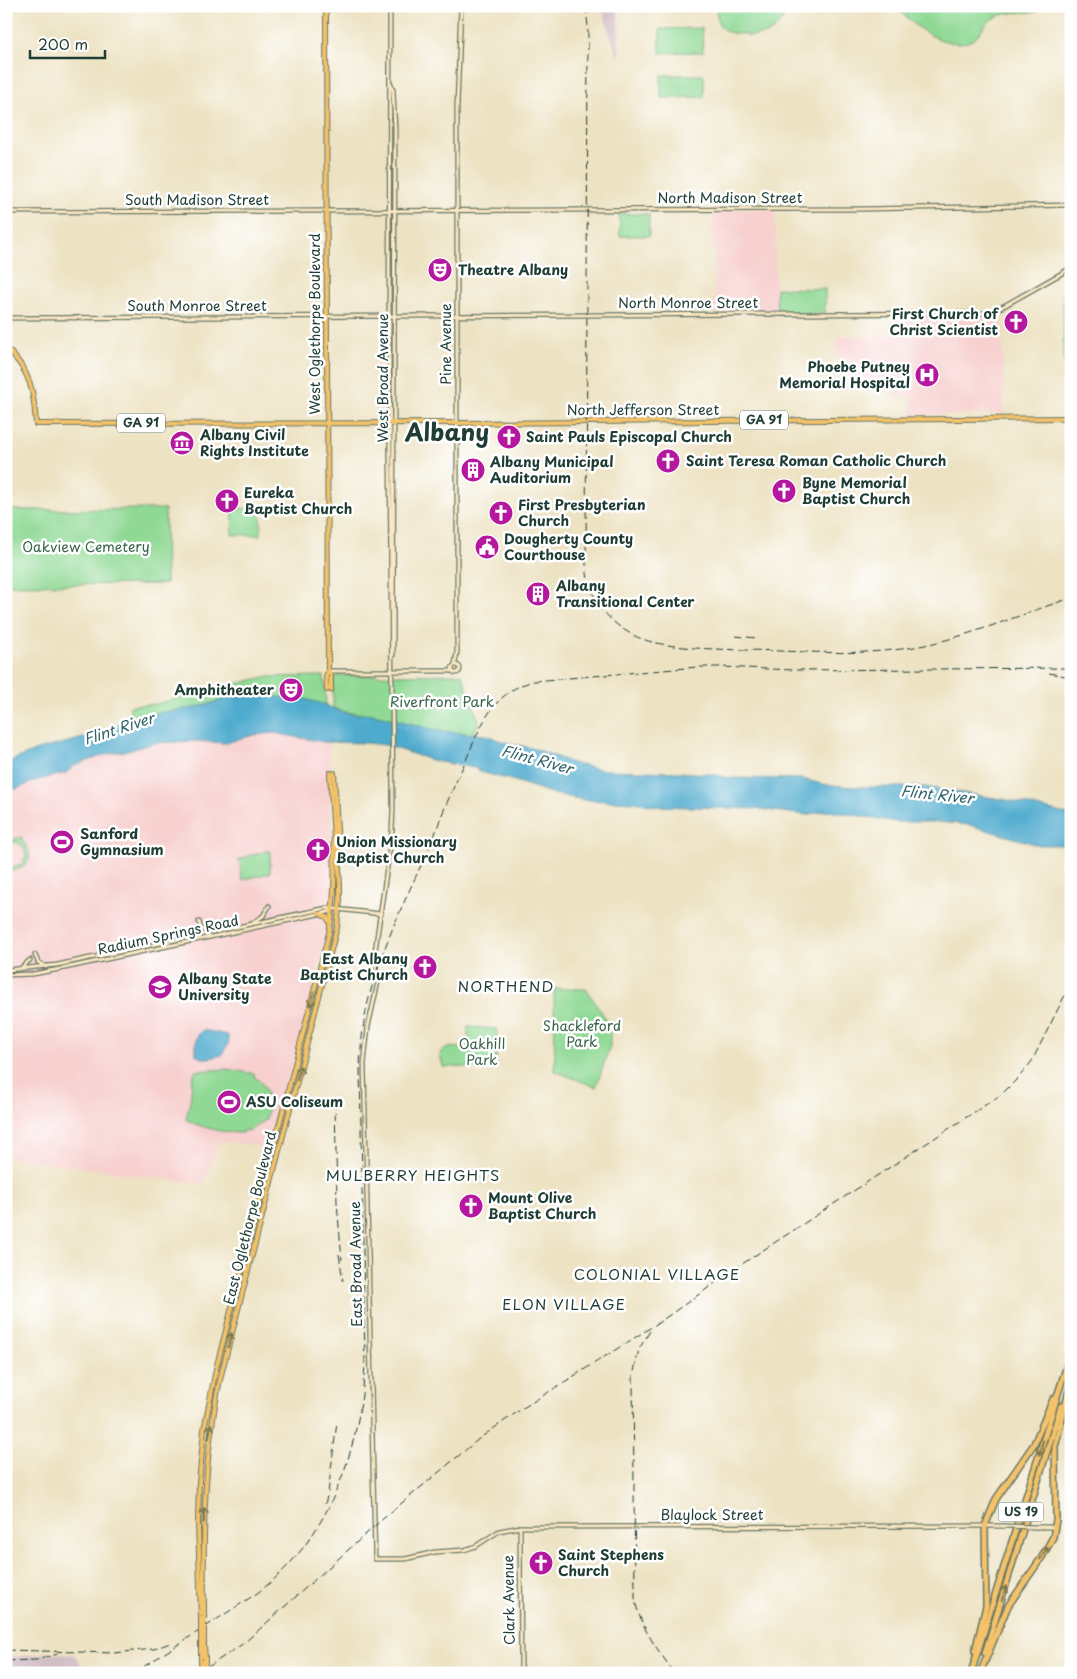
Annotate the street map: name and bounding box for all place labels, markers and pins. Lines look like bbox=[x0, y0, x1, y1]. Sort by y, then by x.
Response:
theatre icon: Theatre Albany bbox=[427, 257, 453, 283]
place label: Theatre Albany bbox=[458, 259, 568, 280]
place label: First Church of Christ Scientist bbox=[889, 303, 999, 340]
church icon: First Church of Christ Scientist bbox=[1003, 309, 1029, 335]
place label: Phoebe Putney Memorial Hospital bbox=[779, 356, 910, 393]
hospital icon: Phoebe Putney Memorial Hospital bbox=[914, 362, 940, 388]
place label: Albany Civil Rights Institute bbox=[199, 424, 309, 461]
church icon: Saint Pauls Episcopal Church bbox=[496, 424, 522, 450]
place label: Saint Pauls Episcopal Church bbox=[526, 426, 732, 447]
museum icon: Albany Civil Rights Institute bbox=[169, 430, 195, 456]
church icon: Saint Teresa Roman Catholic Church bbox=[655, 448, 681, 474]
place label: Saint Teresa Roman Catholic Church bbox=[686, 450, 946, 471]
place label: Albany Municipal Auditorium bbox=[489, 451, 614, 488]
building icon: Albany Municipal Auditorium bbox=[460, 457, 486, 483]
place label: Byne Memorial Baptist Church bbox=[802, 472, 910, 509]
church icon: Byne Memorial Baptist Church bbox=[771, 478, 797, 504]
place label: Eureka Baptist Church bbox=[244, 482, 352, 519]
church icon: Eureka Baptist Church bbox=[214, 488, 240, 514]
place label: First Presbyterian Church bbox=[518, 494, 646, 531]
church icon: First Presbyterian Church bbox=[488, 500, 514, 526]
place label: Dougherty County Courthouse bbox=[504, 528, 633, 565]
public building icon: Dougherty County Courthouse bbox=[474, 534, 500, 560]
place label: Albany Transitional Center bbox=[555, 575, 695, 612]
building icon: Albany Transitional Center bbox=[525, 581, 551, 607]
theatre icon: Amphitheater bbox=[278, 677, 304, 703]
place label: Amphitheater bbox=[175, 679, 275, 700]
place label: Sanford Gymnasium bbox=[80, 823, 164, 860]
sports icon: Sanford Gymnasium bbox=[49, 829, 75, 855]
place label: Union Missionary Baptist Church bbox=[336, 831, 457, 868]
church icon: Union Missionary Baptist Church bbox=[305, 837, 331, 863]
place label: East Albany Baptist Church bbox=[300, 948, 408, 985]
church icon: East Albany Baptist Church bbox=[412, 954, 438, 980]
place label: Albany State University bbox=[177, 968, 272, 1005]
school or university icon: Albany State University bbox=[147, 974, 173, 1000]
sports icon: ASU Coliseum bbox=[216, 1089, 242, 1115]
place label: ASU Coliseum bbox=[245, 1091, 343, 1112]
place label: Mount Olive Baptist Church bbox=[488, 1187, 596, 1224]
church icon: Mount Olive Baptist Church bbox=[458, 1193, 484, 1219]
place label: Saint Stephens Church bbox=[558, 1544, 664, 1581]
church icon: Saint Stephens Church bbox=[528, 1550, 554, 1576]

